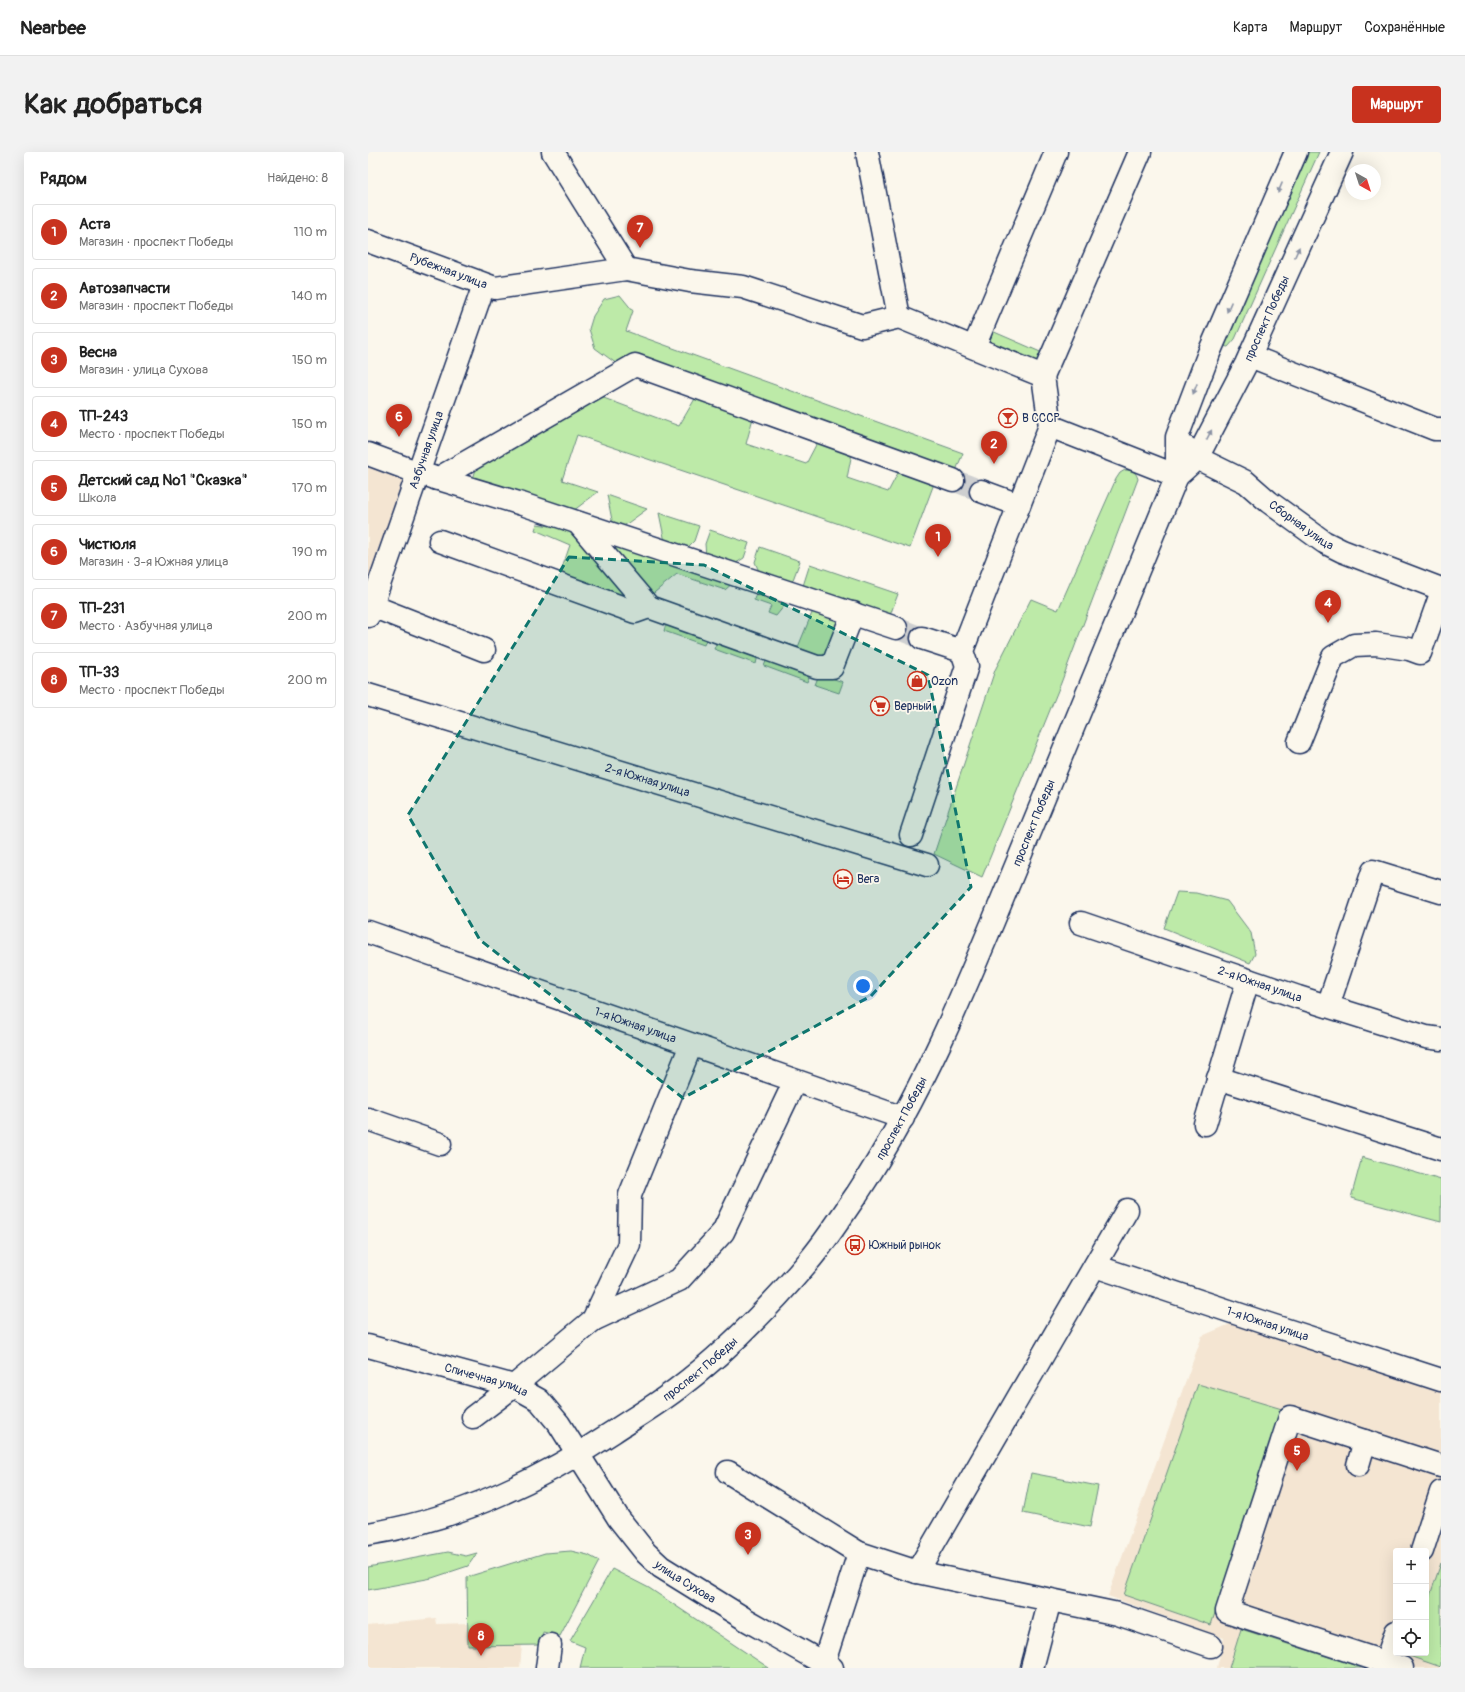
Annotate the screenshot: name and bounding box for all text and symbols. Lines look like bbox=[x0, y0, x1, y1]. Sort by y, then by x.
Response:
text: Nearbee bbox=[20, 16, 86, 40]
text: Карта bbox=[1233, 19, 1268, 36]
text: Маршрут bbox=[1290, 19, 1342, 36]
text: Сохранённые bbox=[1364, 19, 1445, 36]
button: Маршрут bbox=[1352, 86, 1441, 123]
text: Как добраться bbox=[24, 87, 202, 122]
north arrow bbox=[1345, 164, 1381, 200]
text: Рядом bbox=[40, 168, 87, 189]
text: Найдено: 8 bbox=[267, 170, 328, 186]
one-way arrow bbox=[1277, 182, 1283, 193]
text: Аста bbox=[79, 215, 111, 234]
pin: 7 bbox=[627, 215, 653, 248]
text: 1 bbox=[51, 224, 57, 240]
text: 110 m bbox=[294, 224, 327, 240]
text: Магазин · проспект Победы bbox=[79, 234, 233, 250]
one-way arrow bbox=[1294, 247, 1300, 258]
street label: Рубежная улица bbox=[408, 250, 490, 293]
street label: проспект Победы bbox=[1241, 273, 1293, 364]
text: Автозапчасти bbox=[79, 279, 170, 298]
text: 2 bbox=[50, 288, 58, 304]
text: 140 m bbox=[291, 288, 327, 304]
text: Магазин · проспект Победы bbox=[79, 298, 233, 314]
one-way arrow bbox=[1226, 302, 1232, 313]
text: Весна bbox=[79, 343, 117, 362]
text: 3 bbox=[50, 352, 58, 368]
text: 150 m bbox=[292, 352, 327, 368]
text: Магазин · улица Сухова bbox=[79, 362, 208, 378]
one-way arrow bbox=[1192, 384, 1198, 396]
pin: 6 bbox=[386, 404, 412, 437]
text: ТП-243 bbox=[79, 407, 128, 426]
bar icon: В СССР bbox=[997, 407, 1019, 429]
street label: Азбучная улица bbox=[406, 409, 447, 491]
place label: В СССР bbox=[1022, 411, 1060, 426]
text: 4 bbox=[50, 416, 58, 432]
text: 150 m bbox=[292, 416, 327, 432]
text: Место · проспект Победы bbox=[79, 426, 225, 442]
one-way arrow bbox=[1206, 429, 1212, 441]
pin: 2 bbox=[981, 431, 1007, 464]
text: Детский сад №1 "Сказка" bbox=[79, 471, 248, 490]
text: 5 bbox=[50, 480, 58, 496]
text: 170 m bbox=[292, 480, 327, 496]
text: Школа bbox=[79, 490, 116, 506]
street label: Сборная улица bbox=[1266, 497, 1336, 554]
pin: 1 bbox=[925, 524, 951, 557]
text: Чистюля bbox=[79, 535, 136, 554]
text: 6 bbox=[50, 544, 58, 560]
text: 190 m bbox=[292, 544, 327, 560]
text: Магазин · 3-я Южная улица bbox=[79, 554, 228, 570]
pin: 4 bbox=[1315, 590, 1341, 623]
text: ТП-231 bbox=[79, 599, 125, 618]
text: 7 bbox=[51, 608, 57, 624]
text: 200 m bbox=[288, 608, 327, 624]
text: Место · Азбучная улица bbox=[79, 618, 213, 634]
text: ТП-33 bbox=[79, 663, 119, 682]
shop icon: Ozon bbox=[906, 670, 928, 692]
text: 8 bbox=[51, 672, 57, 688]
text: 200 m bbox=[288, 672, 327, 688]
place label: Ozon bbox=[931, 674, 958, 689]
text: Место · проспект Победы bbox=[79, 682, 225, 698]
supermarket icon: Верный bbox=[869, 695, 891, 717]
place label: Верный bbox=[894, 699, 932, 714]
street label: 2-я Южная улица bbox=[603, 760, 692, 801]
street label: проспект Победы bbox=[1010, 777, 1059, 869]
hotel icon: Вега bbox=[832, 868, 854, 890]
place label: Вега bbox=[857, 872, 880, 887]
street label: 2-я Южная улица bbox=[1216, 963, 1304, 1006]
your location bbox=[853, 976, 873, 996]
street label: 1-я Южная улица bbox=[592, 1004, 679, 1047]
street label: проспект Победы bbox=[873, 1074, 931, 1163]
bus stop icon: Южный рынок bbox=[844, 1234, 866, 1256]
place label: Южный рынок bbox=[869, 1238, 941, 1253]
street label: 1-я Южная улица bbox=[1224, 1304, 1311, 1345]
street label: проспект Победы bbox=[660, 1334, 741, 1405]
street label: Спичечная улица bbox=[443, 1360, 531, 1400]
pin: 5 bbox=[1284, 1438, 1310, 1471]
pin: 3 bbox=[735, 1522, 761, 1555]
map controls bbox=[1393, 1548, 1429, 1656]
button: + bbox=[1393, 1548, 1429, 1584]
street label: улица Сухова bbox=[650, 1557, 719, 1607]
button: − bbox=[1393, 1584, 1429, 1620]
button: locate bbox=[1393, 1620, 1429, 1656]
pin: 8 bbox=[468, 1623, 494, 1656]

